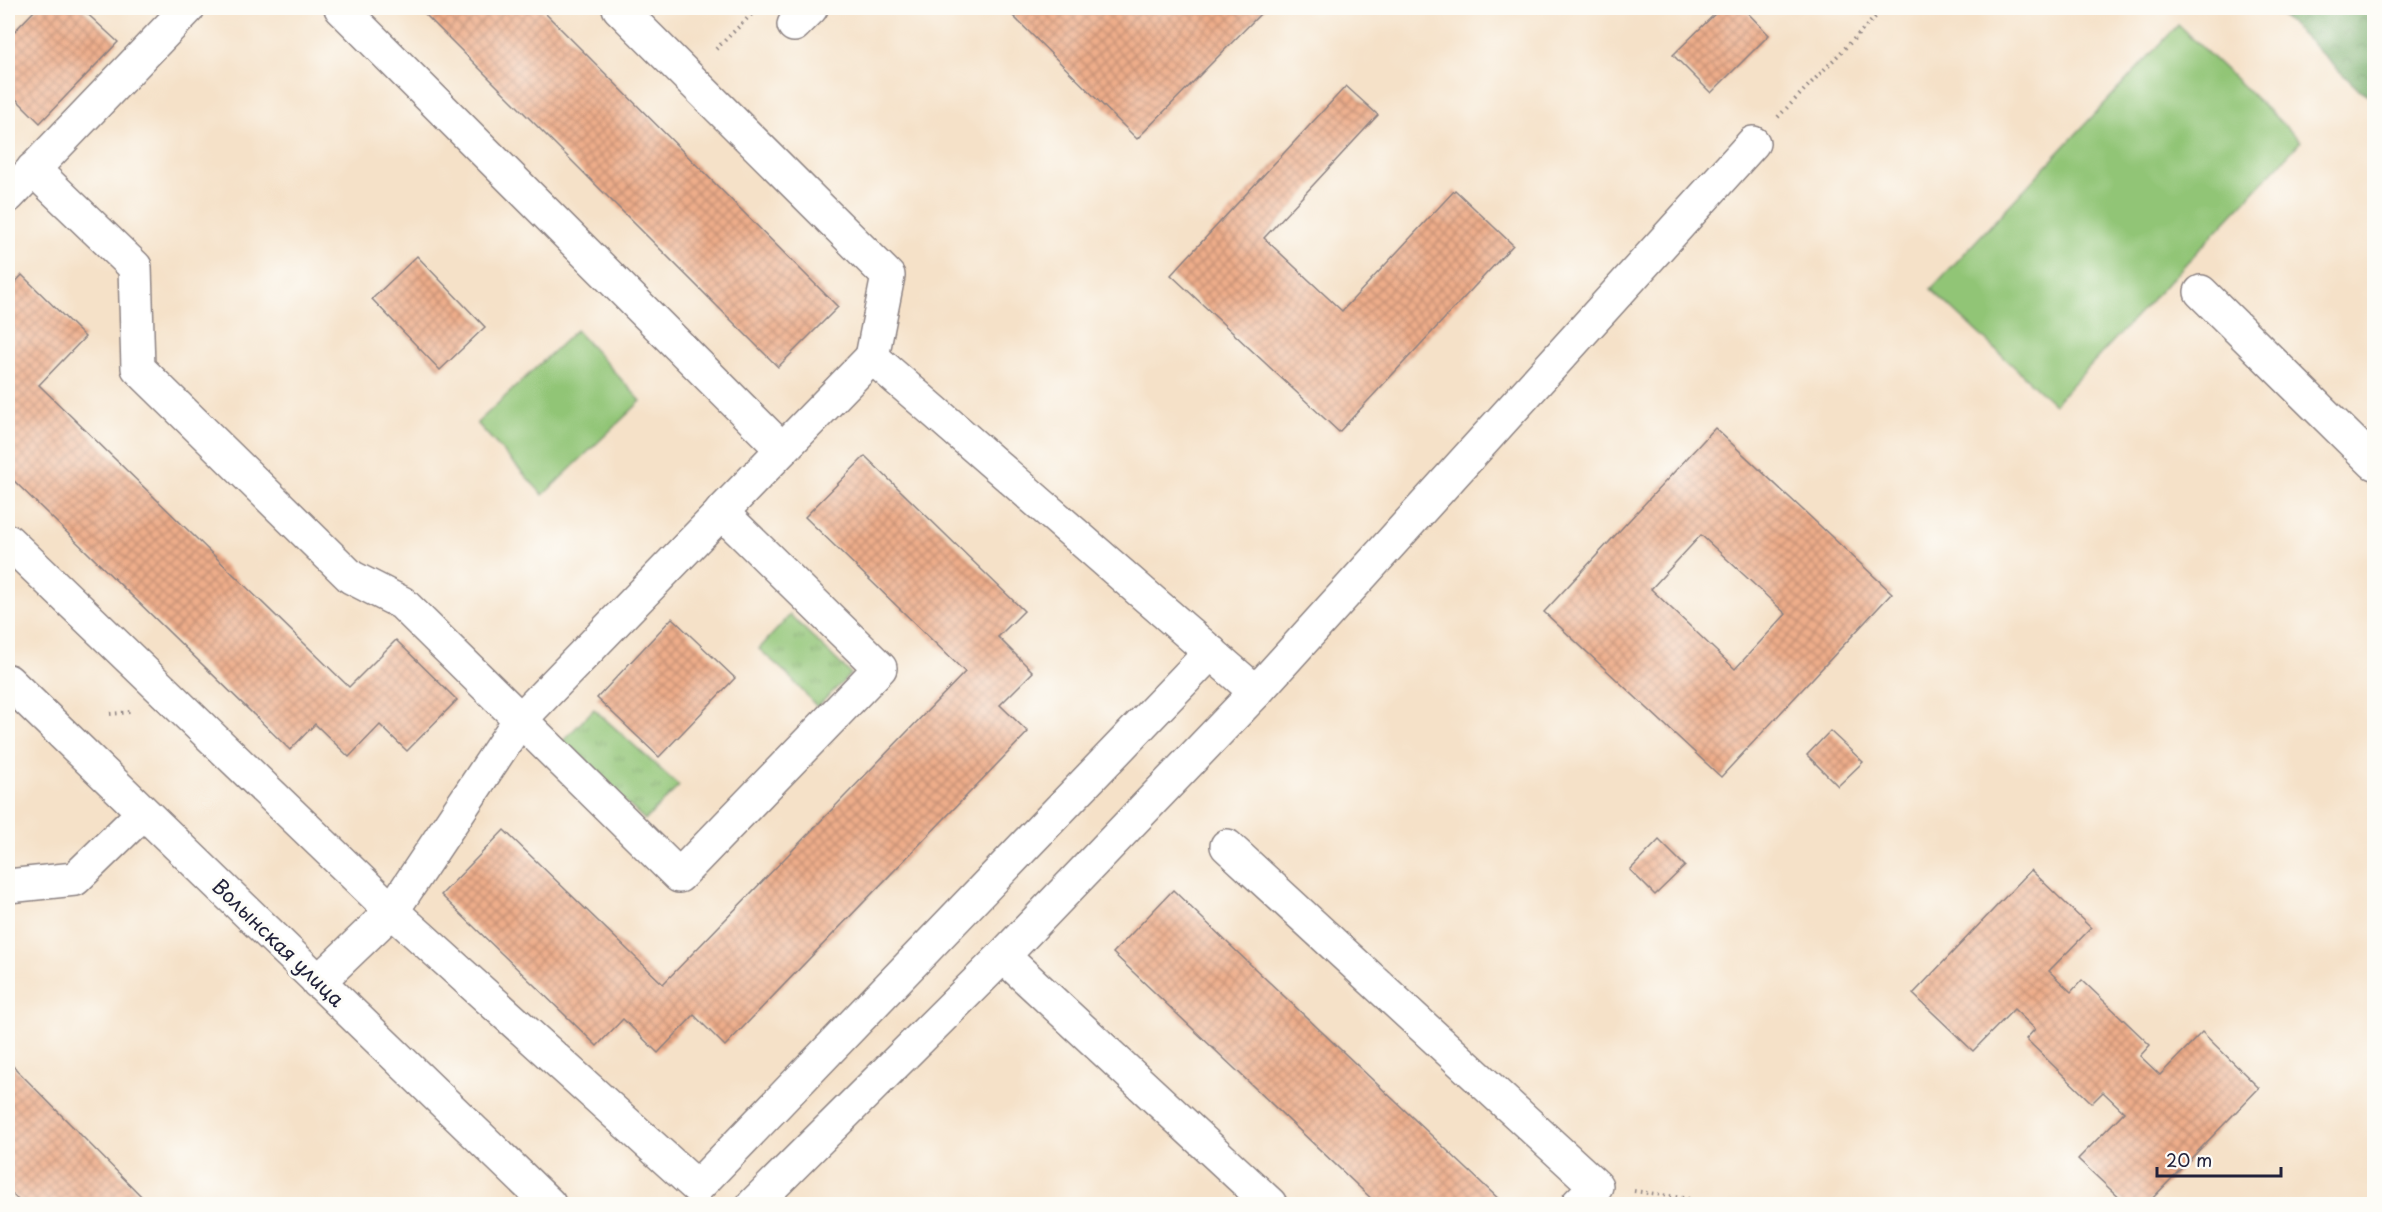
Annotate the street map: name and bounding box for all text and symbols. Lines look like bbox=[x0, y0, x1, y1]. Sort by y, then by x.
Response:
street label: Волынская улица bbox=[206, 871, 352, 1014]
scale bar bbox=[2157, 1140, 2282, 1178]
text: 20 m bbox=[2166, 1146, 2212, 1173]

